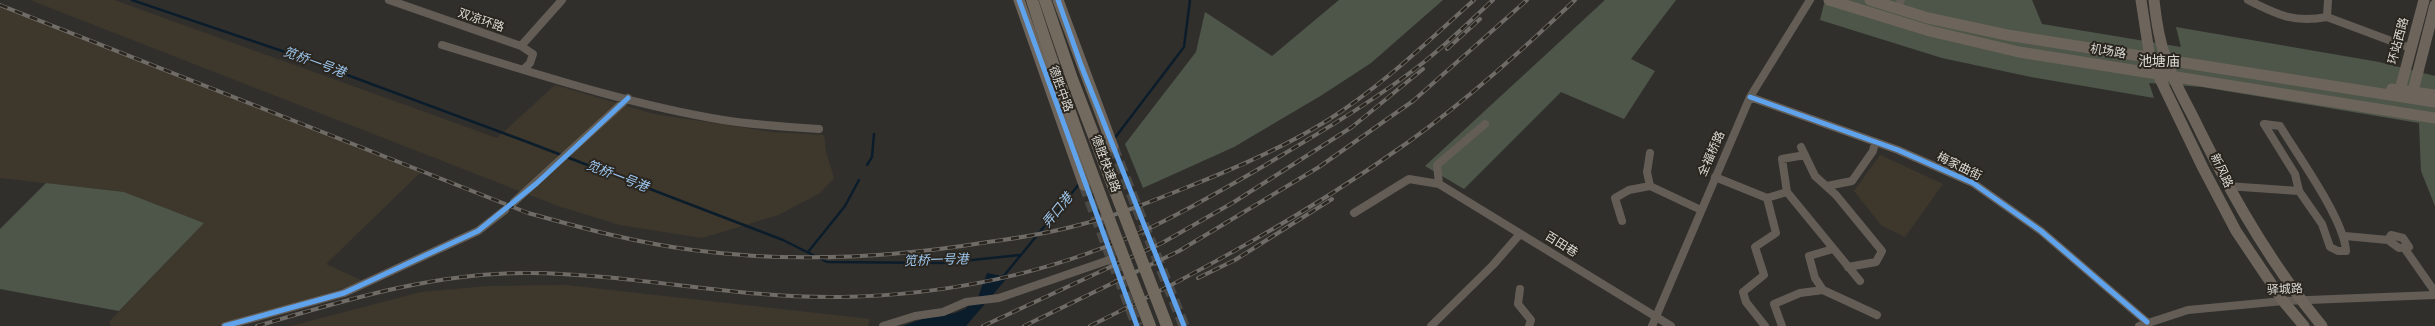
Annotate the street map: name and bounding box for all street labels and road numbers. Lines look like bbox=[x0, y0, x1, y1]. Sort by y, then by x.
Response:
street label: 双凉环路 bbox=[456, 6, 506, 36]
street label: 环站西路 bbox=[2386, 16, 2412, 66]
street label: 机场路 bbox=[2089, 42, 2127, 62]
street label: 德胜中路 bbox=[1045, 64, 1075, 114]
street label: 全福桥路 bbox=[1696, 129, 1728, 179]
street label: 德胜快速路 bbox=[1088, 133, 1122, 195]
street label: 梅家曲街 bbox=[1934, 150, 1984, 184]
street label: 新风路 bbox=[2207, 152, 2235, 190]
street label: 百田巷 bbox=[1542, 229, 1580, 261]
street label: 驿城路 bbox=[2267, 282, 2303, 298]

